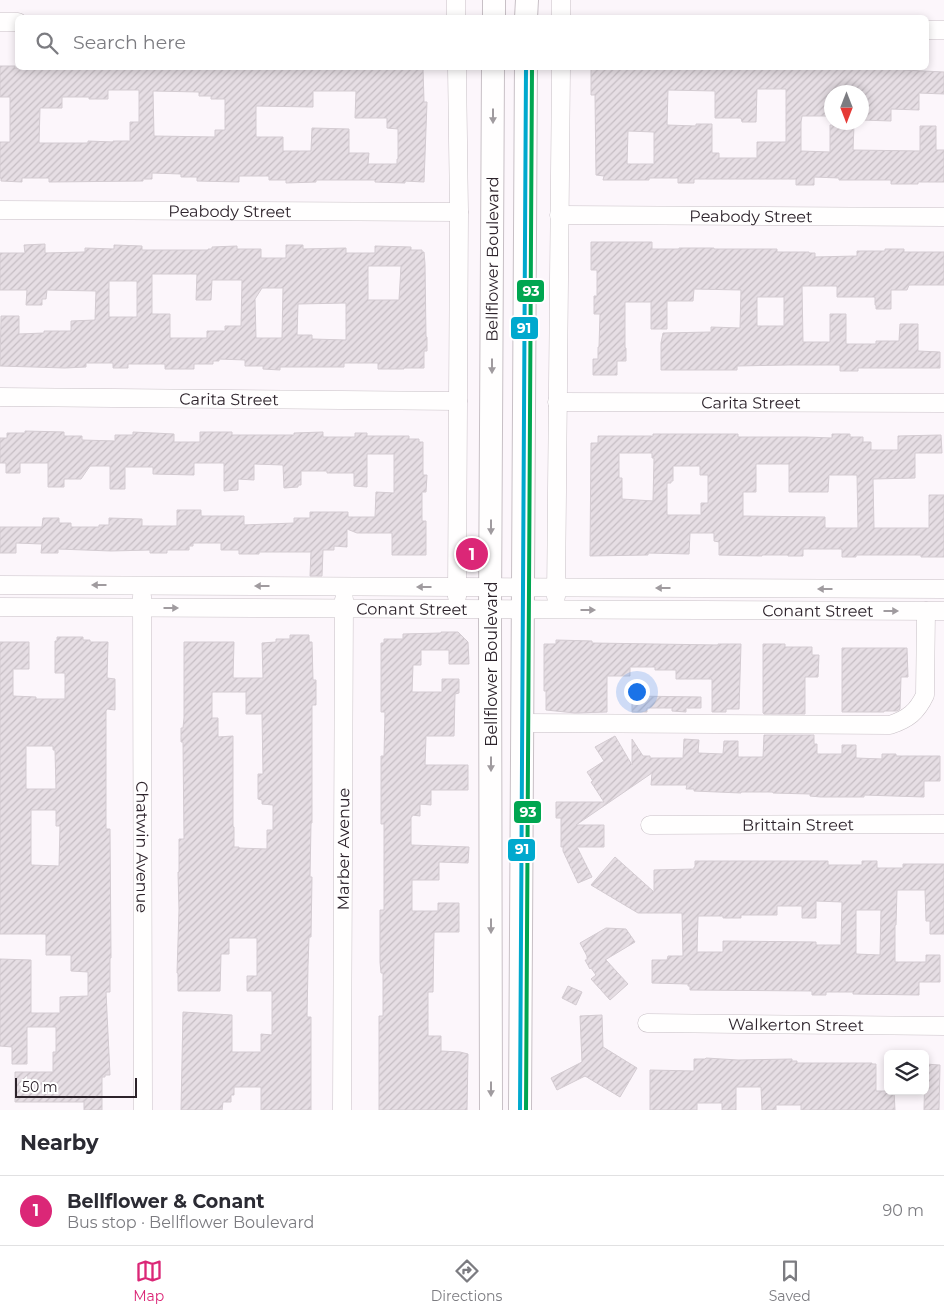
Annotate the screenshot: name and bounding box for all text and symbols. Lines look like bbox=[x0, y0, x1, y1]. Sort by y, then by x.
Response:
search box bbox=[15, 15, 929, 70]
icon: search bbox=[33, 29, 61, 57]
text: Search here bbox=[73, 31, 186, 54]
north arrow bbox=[824, 85, 869, 130]
one-way arrow bbox=[489, 108, 497, 124]
street label: Bellflower Boulevard bbox=[482, 176, 502, 342]
street label: Peabody Street bbox=[168, 202, 292, 221]
street label: Peabody Street bbox=[689, 207, 813, 226]
line badge: 93 bbox=[516, 279, 545, 303]
text: 93 bbox=[522, 282, 540, 300]
line badge: 91 bbox=[510, 316, 539, 340]
text: 91 bbox=[517, 319, 531, 337]
one-way arrow bbox=[488, 358, 496, 374]
street label: Carita Street bbox=[179, 390, 279, 409]
street label: Carita Street bbox=[701, 393, 801, 413]
one-way arrow bbox=[487, 519, 495, 535]
pin: 1 bbox=[456, 535, 488, 573]
one-way arrow bbox=[91, 581, 107, 589]
street label: Bellflower Boulevard bbox=[482, 581, 501, 747]
one-way arrow bbox=[254, 582, 270, 590]
one-way arrow bbox=[416, 583, 432, 591]
one-way arrow bbox=[655, 584, 671, 592]
one-way arrow bbox=[817, 585, 833, 593]
street label: Conant Street bbox=[356, 600, 468, 619]
street label: Conant Street bbox=[762, 601, 874, 621]
one-way arrow bbox=[163, 604, 179, 612]
one-way arrow bbox=[581, 606, 597, 614]
one-way arrow bbox=[883, 607, 899, 615]
your location bbox=[624, 679, 650, 705]
one-way arrow bbox=[487, 756, 495, 772]
street label: Chatwin Avenue bbox=[132, 781, 152, 913]
street label: Marber Avenue bbox=[334, 788, 353, 910]
line badge: 93 bbox=[513, 800, 542, 824]
text: 93 bbox=[519, 803, 537, 821]
street label: Brittain Street bbox=[742, 815, 855, 835]
line badge: 91 bbox=[507, 838, 536, 862]
text: 91 bbox=[515, 840, 529, 858]
one-way arrow bbox=[487, 919, 495, 935]
street label: Walkerton Street bbox=[728, 1015, 865, 1035]
map controls bbox=[884, 1050, 929, 1095]
button: layers bbox=[884, 1050, 929, 1095]
scale bar bbox=[15, 1075, 138, 1098]
text: 50 m bbox=[22, 1078, 58, 1096]
one-way arrow bbox=[487, 1081, 495, 1097]
text: Nearby bbox=[20, 1130, 99, 1155]
text: Bellflower & Conant bbox=[67, 1190, 265, 1213]
text: 1 bbox=[33, 1201, 39, 1220]
text: 90 m bbox=[882, 1201, 924, 1220]
text: Bus stop · Bellflower Boulevard bbox=[67, 1213, 314, 1232]
tab: Map bbox=[133, 1257, 164, 1305]
tab: Directions bbox=[431, 1257, 502, 1305]
tab: Saved bbox=[769, 1257, 811, 1305]

